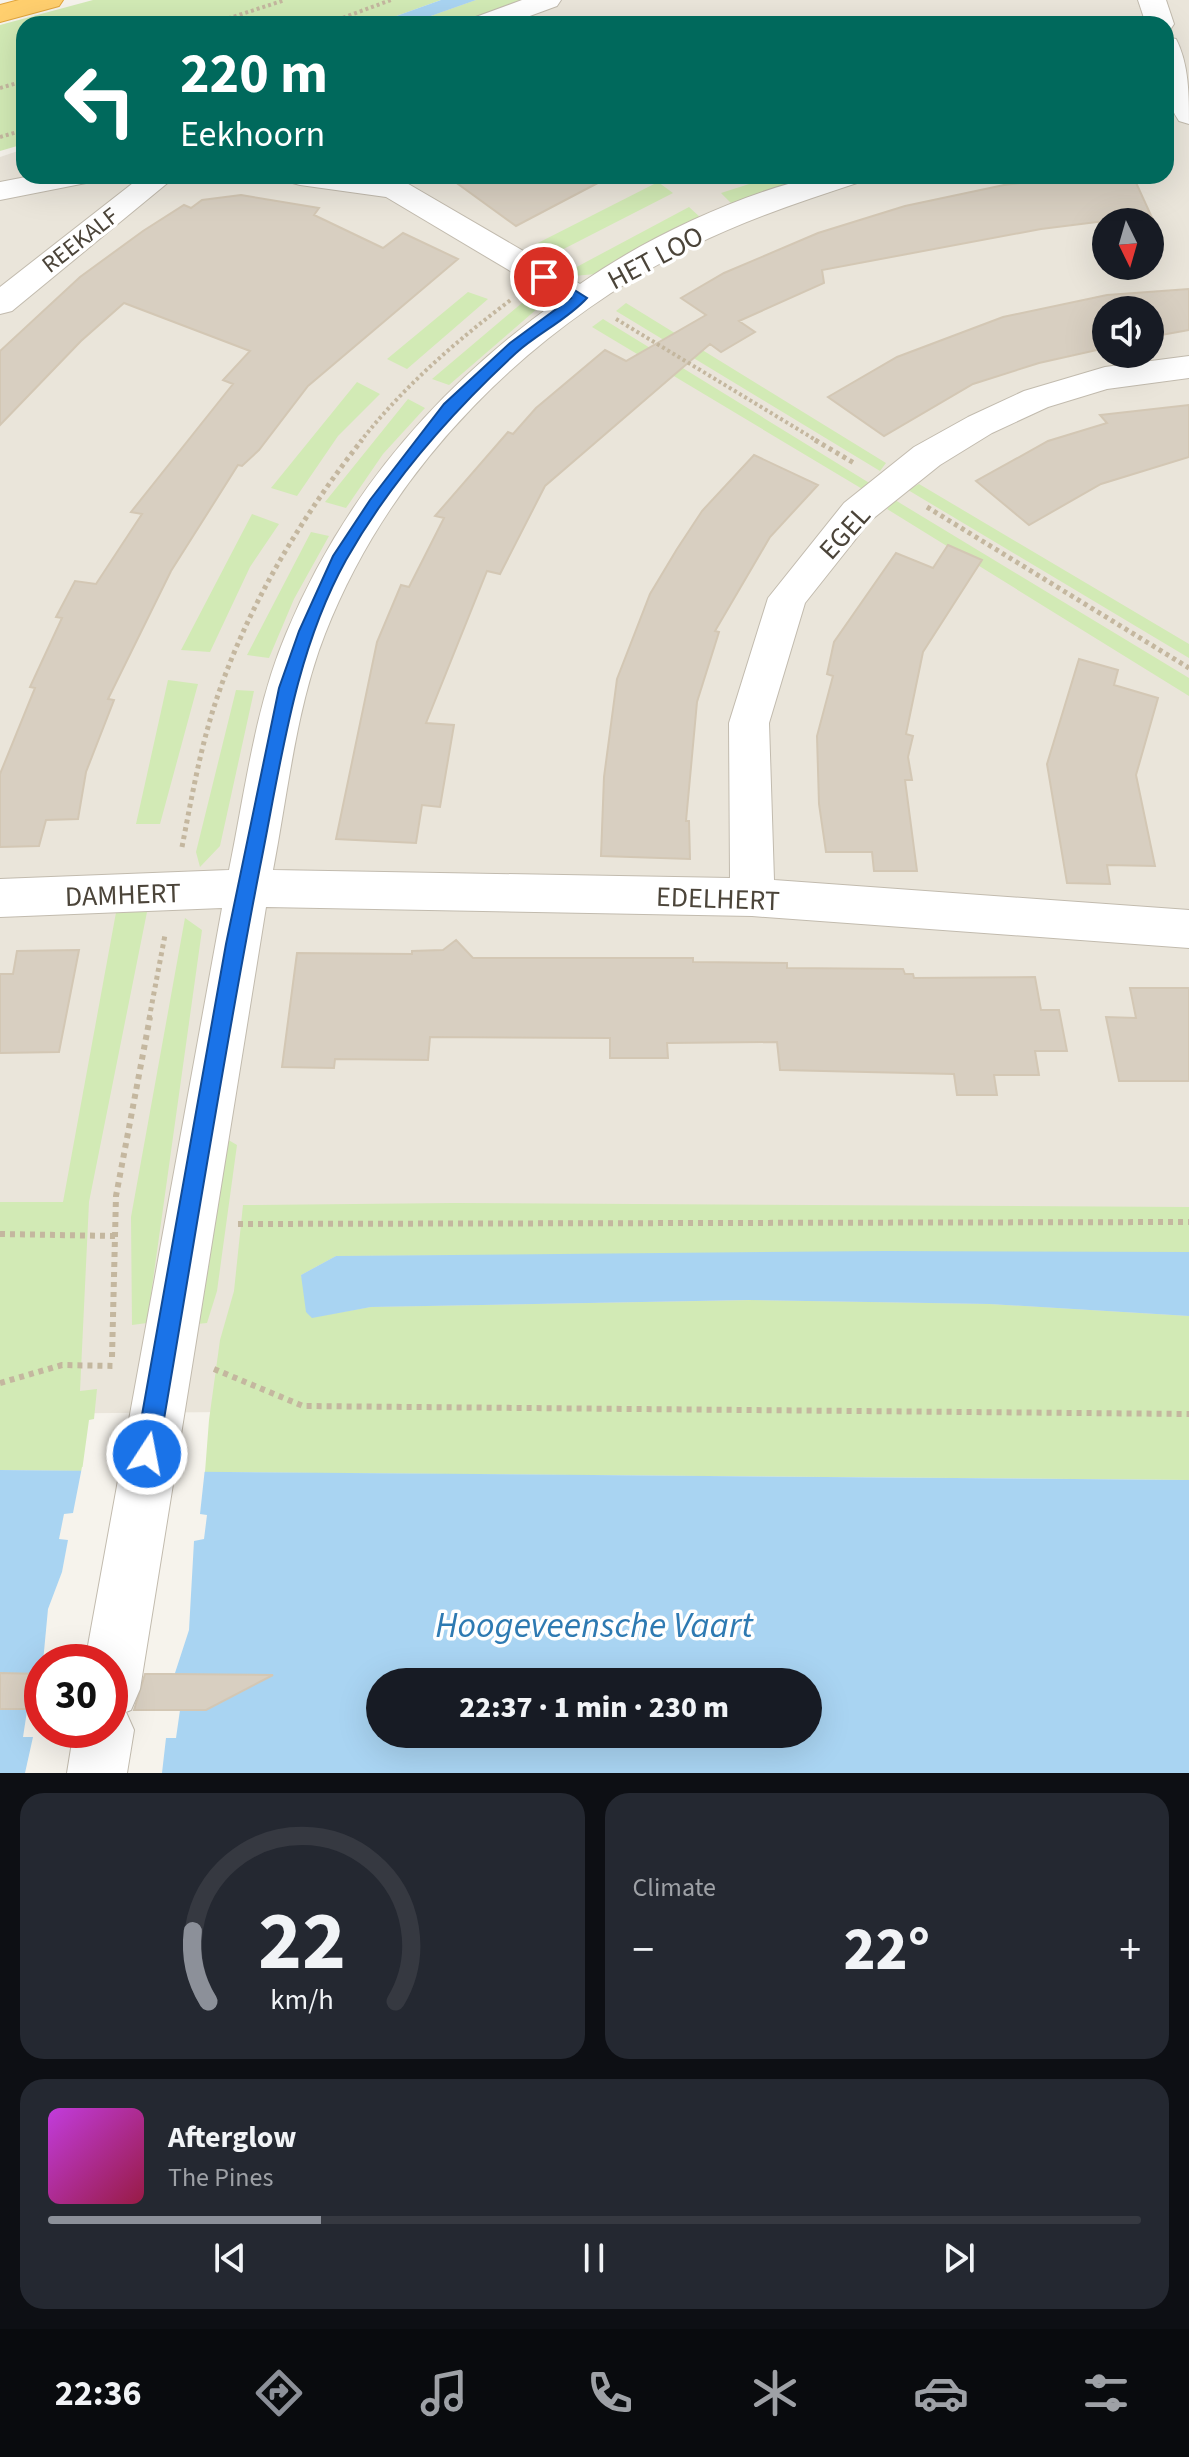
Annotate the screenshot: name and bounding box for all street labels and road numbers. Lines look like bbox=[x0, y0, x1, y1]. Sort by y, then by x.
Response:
street label: REEKALF bbox=[34, 199, 126, 282]
street label: HET LOO bbox=[600, 216, 711, 300]
street label: EGEL bbox=[810, 497, 880, 568]
street label: DAMHERT bbox=[64, 873, 182, 917]
street label: EDELHERT bbox=[655, 877, 781, 921]

